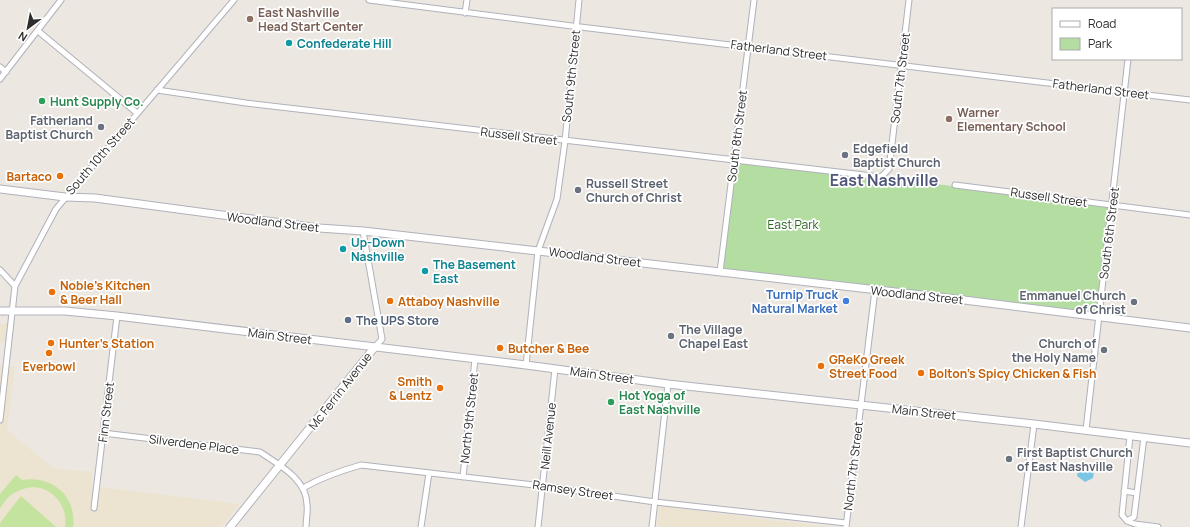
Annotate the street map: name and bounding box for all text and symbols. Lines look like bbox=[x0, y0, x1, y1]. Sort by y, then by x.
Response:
place label: East Nashville Head Start Center bbox=[258, 4, 363, 35]
north arrow bbox=[8, 8, 48, 48]
legend bbox=[1052, 8, 1182, 60]
marker: East Nashville Head Start Center bbox=[245, 14, 255, 24]
text: Road bbox=[1088, 15, 1116, 32]
text: N bbox=[15, 28, 30, 45]
street label: South 9th Street bbox=[558, 29, 584, 123]
street label: South 7th Street bbox=[886, 31, 914, 124]
place label: Confederate Hill bbox=[297, 35, 392, 52]
text: Park bbox=[1088, 35, 1113, 52]
street label: Fatherland Street bbox=[730, 36, 828, 64]
marker: Confederate Hill bbox=[284, 38, 294, 48]
street label: Fatherland Street bbox=[1052, 75, 1150, 103]
street label: South 8th Street bbox=[723, 89, 751, 183]
place label: Hunt Supply Co. bbox=[50, 93, 144, 110]
marker: Hunt Supply Co. bbox=[37, 96, 47, 106]
place label: Warner Elementary School bbox=[957, 104, 1066, 135]
place label: Fatherland Baptist Church bbox=[6, 112, 93, 143]
street label: South 10th Street bbox=[62, 113, 139, 198]
marker: Warner Elementary School bbox=[944, 114, 954, 124]
marker: Fatherland Baptist Church bbox=[96, 122, 106, 132]
street label: Russell Street bbox=[479, 123, 559, 149]
place label: Edgefield Baptist Church bbox=[853, 140, 941, 171]
marker: Edgefield Baptist Church bbox=[840, 150, 850, 160]
place label: Bartaco bbox=[6, 168, 52, 185]
district label: East Nashville bbox=[830, 169, 939, 191]
marker: Bartaco bbox=[55, 171, 65, 181]
place label: Russell Street Church of Christ bbox=[586, 175, 682, 206]
street label: Russell Street bbox=[1009, 183, 1089, 211]
marker: Russell Street Church of Christ bbox=[573, 185, 583, 195]
street label: South 6th Street bbox=[1095, 186, 1123, 280]
street label: Woodland Street bbox=[226, 208, 320, 236]
park label: East Park bbox=[768, 216, 820, 233]
place label: Up-Down Nashville bbox=[351, 234, 405, 265]
street label: Woodland Street bbox=[548, 243, 642, 271]
marker: Up-Down Nashville bbox=[338, 244, 348, 254]
place label: The Basement East bbox=[433, 256, 516, 287]
marker: The Basement East bbox=[420, 266, 430, 276]
place label: Noble’s Kitchen & Beer Hall bbox=[60, 277, 150, 308]
street label: Woodland Street bbox=[870, 282, 964, 308]
place label: Turnip Truck Natural Market bbox=[752, 286, 839, 317]
marker: Noble’s Kitchen & Beer Hall bbox=[47, 287, 57, 297]
place label: Emmanuel Church of Christ bbox=[1020, 287, 1126, 318]
place label: Attaboy Nashville bbox=[398, 293, 500, 310]
marker: Attaboy Nashville bbox=[385, 296, 395, 306]
marker: Turnip Truck Natural Market bbox=[841, 296, 851, 306]
marker: Emmanuel Church of Christ bbox=[1129, 297, 1139, 307]
place label: The UPS Store bbox=[356, 312, 439, 329]
marker: The UPS Store bbox=[343, 315, 353, 325]
place label: The Village Chapel East bbox=[679, 321, 748, 352]
street label: Main Street bbox=[247, 324, 313, 348]
marker: The Village Chapel East bbox=[666, 331, 676, 341]
place label: Hunter's Station bbox=[59, 335, 154, 352]
place label: Church of the Holy Name bbox=[1012, 335, 1096, 366]
marker: Hunter's Station bbox=[46, 338, 56, 348]
place label: Butcher & Bee bbox=[508, 340, 589, 357]
marker: Butcher & Bee bbox=[495, 343, 505, 353]
marker: Church of the Holy Name bbox=[1099, 345, 1109, 355]
marker: Everbowl bbox=[44, 348, 54, 358]
street label: Mc Ferrin Avenue bbox=[304, 349, 376, 433]
place label: GReKo Greek Street Food bbox=[829, 351, 905, 382]
place label: Everbowl bbox=[23, 358, 76, 375]
marker: GReKo Greek Street Food bbox=[816, 361, 826, 371]
street label: Main Street bbox=[569, 362, 635, 388]
place label: Bolton's Spicy Chicken & Fish bbox=[929, 365, 1096, 382]
marker: Bolton's Spicy Chicken & Fish bbox=[916, 368, 926, 378]
street label: North 9th Street bbox=[456, 372, 482, 464]
place label: Smith & Lentz bbox=[389, 373, 432, 404]
street label: Finn Street bbox=[94, 381, 118, 443]
marker: Smith & Lentz bbox=[435, 383, 445, 393]
place label: Hot Yoga of East Nashville bbox=[619, 387, 701, 418]
marker: Hot Yoga of East Nashville bbox=[606, 397, 616, 407]
street label: Main Street bbox=[891, 400, 957, 424]
street label: Neill Avenue bbox=[536, 402, 560, 470]
street label: North 7th Street bbox=[839, 420, 867, 511]
street label: Silverdene Place bbox=[148, 430, 240, 458]
place label: First Baptist Church of East Nashville bbox=[1017, 444, 1133, 475]
marker: First Baptist Church of East Nashville bbox=[1004, 454, 1014, 464]
street label: Ramsey Street bbox=[531, 476, 615, 504]

